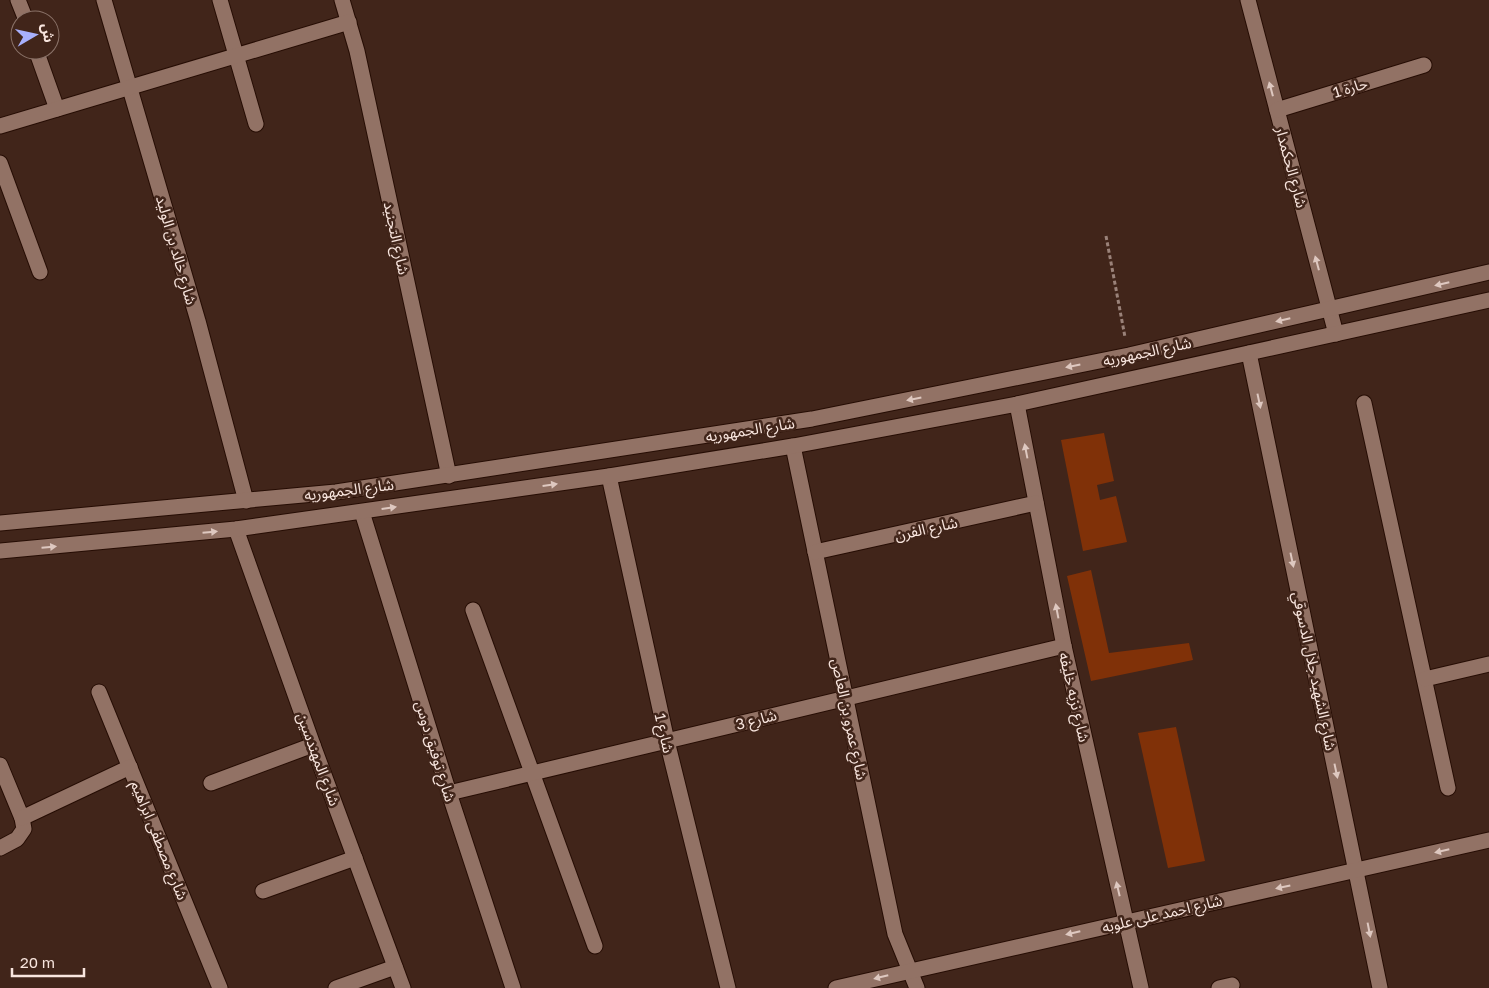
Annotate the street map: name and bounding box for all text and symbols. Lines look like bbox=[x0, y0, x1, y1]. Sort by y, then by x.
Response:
north arrow bbox=[10, 10, 60, 60]
text: ش bbox=[38, 22, 58, 44]
street label: حارة 1 bbox=[1331, 73, 1370, 102]
one-way arrow bbox=[1267, 81, 1275, 96]
street label: شارع الحكمدار bbox=[1268, 123, 1312, 211]
street label: شارع خالد بن الوليد bbox=[149, 193, 201, 308]
street label: شارع التجنيد bbox=[377, 200, 414, 277]
one-way arrow bbox=[1312, 255, 1320, 270]
one-way arrow bbox=[1434, 280, 1449, 288]
one-way arrow bbox=[1275, 317, 1291, 325]
street label: شارع الجمهوريه bbox=[1101, 333, 1194, 373]
one-way arrow bbox=[1065, 363, 1081, 371]
one-way arrow bbox=[1255, 393, 1263, 409]
one-way arrow bbox=[906, 395, 922, 403]
street label: شارع الجمهوريه bbox=[704, 413, 797, 449]
one-way arrow bbox=[1022, 444, 1030, 459]
street label: شارع الجمهوريه bbox=[303, 475, 396, 507]
one-way arrow bbox=[542, 481, 558, 489]
one-way arrow bbox=[381, 504, 397, 512]
street label: شارع الفرن bbox=[893, 512, 960, 547]
one-way arrow bbox=[203, 528, 219, 536]
one-way arrow bbox=[41, 543, 57, 551]
one-way arrow bbox=[1288, 552, 1296, 568]
street label: شارع الشهيد جلال الدسوقي bbox=[1285, 590, 1341, 753]
one-way arrow bbox=[1053, 603, 1061, 619]
street label: شارع نزيه خليفه bbox=[1052, 650, 1094, 745]
street label: شارع عمرو بن العاص bbox=[824, 657, 872, 782]
street label: شارع توفيق دوس bbox=[408, 698, 460, 805]
street label: شارع 3 bbox=[734, 705, 780, 737]
street label: شارع المهندسين bbox=[290, 710, 344, 810]
street label: شارع 1 bbox=[648, 711, 678, 756]
one-way arrow bbox=[1332, 763, 1340, 778]
street label: شارع مصطفى ابراهيم bbox=[124, 778, 192, 904]
one-way arrow bbox=[1434, 847, 1449, 855]
one-way arrow bbox=[1114, 882, 1122, 897]
one-way arrow bbox=[1276, 883, 1291, 891]
street label: شارع احمد على علوبه bbox=[1100, 890, 1225, 940]
one-way arrow bbox=[1365, 922, 1373, 938]
one-way arrow bbox=[1066, 929, 1081, 937]
scale bar bbox=[12, 946, 85, 978]
text: 20 m bbox=[20, 953, 55, 971]
one-way arrow bbox=[873, 973, 888, 981]

